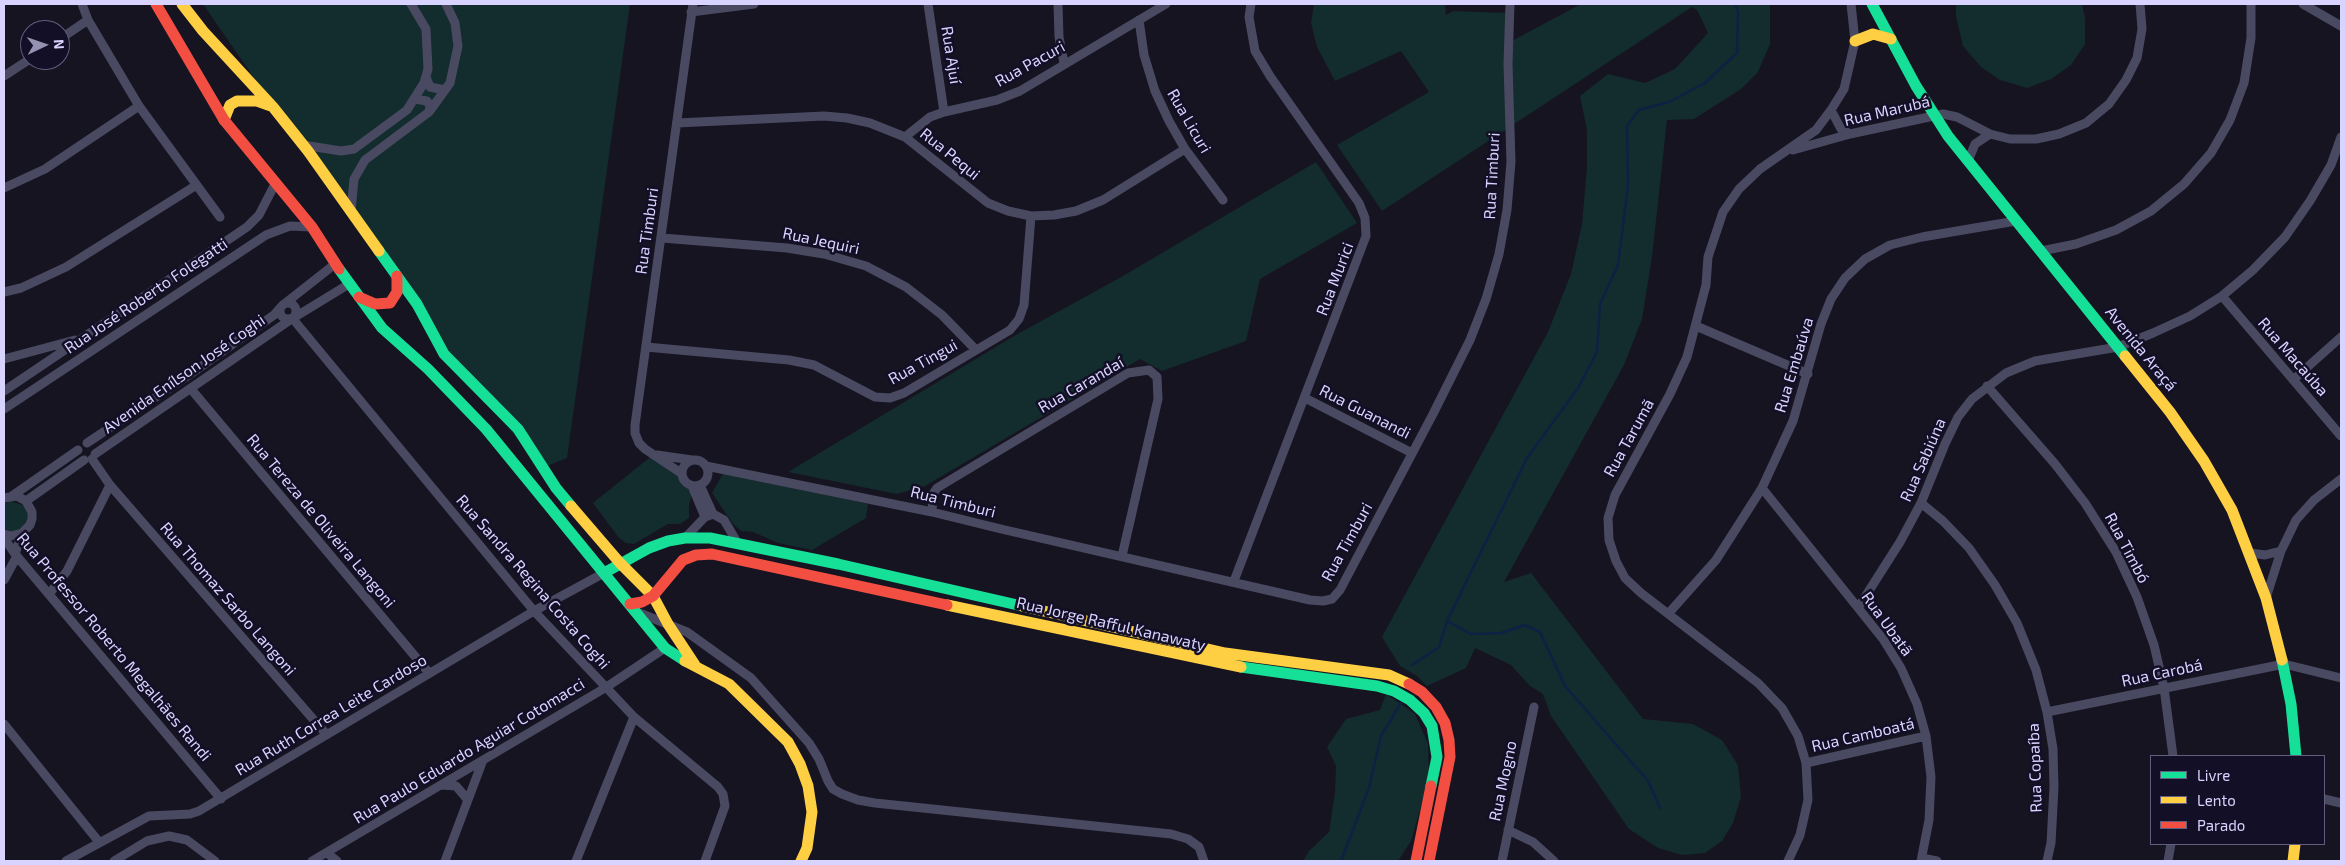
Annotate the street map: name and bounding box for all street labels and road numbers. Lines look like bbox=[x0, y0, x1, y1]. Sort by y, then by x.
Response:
street label: Rua Ajuí bbox=[937, 25, 965, 85]
street label: Rua Pacuri bbox=[992, 37, 1068, 91]
street label: Rua Licuri bbox=[1163, 86, 1215, 156]
street label: Rua Marubá bbox=[1842, 92, 1932, 130]
street label: Rua Pequi bbox=[916, 124, 984, 184]
street label: Rua Timburi bbox=[1480, 132, 1504, 220]
street label: Rua Timburi bbox=[631, 186, 663, 276]
street label: Rua Jequiri bbox=[781, 224, 861, 258]
street label: Rua José Roberto Folegatti bbox=[61, 234, 231, 358]
street label: Rua Murici bbox=[1312, 240, 1358, 318]
street label: Avenida Araçá bbox=[2101, 303, 2181, 395]
street label: Avenida Enílson José Coghi bbox=[99, 311, 269, 437]
street label: Rua Macaúba bbox=[2254, 314, 2332, 400]
street label: Rua Embaúva bbox=[1770, 315, 1818, 415]
street label: Rua Tingui bbox=[885, 335, 961, 389]
street label: Rua Carandaí bbox=[1035, 353, 1127, 417]
street label: Rua Guanandi bbox=[1316, 381, 1414, 443]
street label: Rua Tarumã bbox=[1600, 396, 1658, 480]
street label: Rua Sabiúna bbox=[1896, 415, 1950, 505]
street label: Rua Tereza de Oliveira Langoni bbox=[243, 430, 399, 612]
street label: Rua Timburi bbox=[908, 482, 998, 522]
street label: Rua Sandra Regina Costa Coghi bbox=[452, 491, 614, 673]
street label: Rua Timburi bbox=[1317, 499, 1377, 585]
street label: Rua Timbó bbox=[2100, 510, 2154, 586]
street label: Rua Thomaz Sarbo Langoni bbox=[156, 518, 300, 680]
street label: Rua Professor Roberto Megalhães Randi bbox=[13, 529, 215, 765]
street label: Rua Ubatã bbox=[1857, 588, 1917, 660]
street label: Rua Jorge Rafful Kanawaty bbox=[1015, 593, 1207, 655]
street label: Rua Ruth Correa Leite Cardoso bbox=[232, 650, 430, 780]
street label: Rua Carobá bbox=[2120, 655, 2204, 691]
street label: Rua Paulo Eduardo Aguiar Cotomacci bbox=[350, 674, 588, 828]
street label: Rua Camboatá bbox=[1810, 714, 1916, 756]
street label: Rua Copaíba bbox=[2024, 723, 2046, 813]
street label: Rua Mogno bbox=[1485, 739, 1521, 823]

